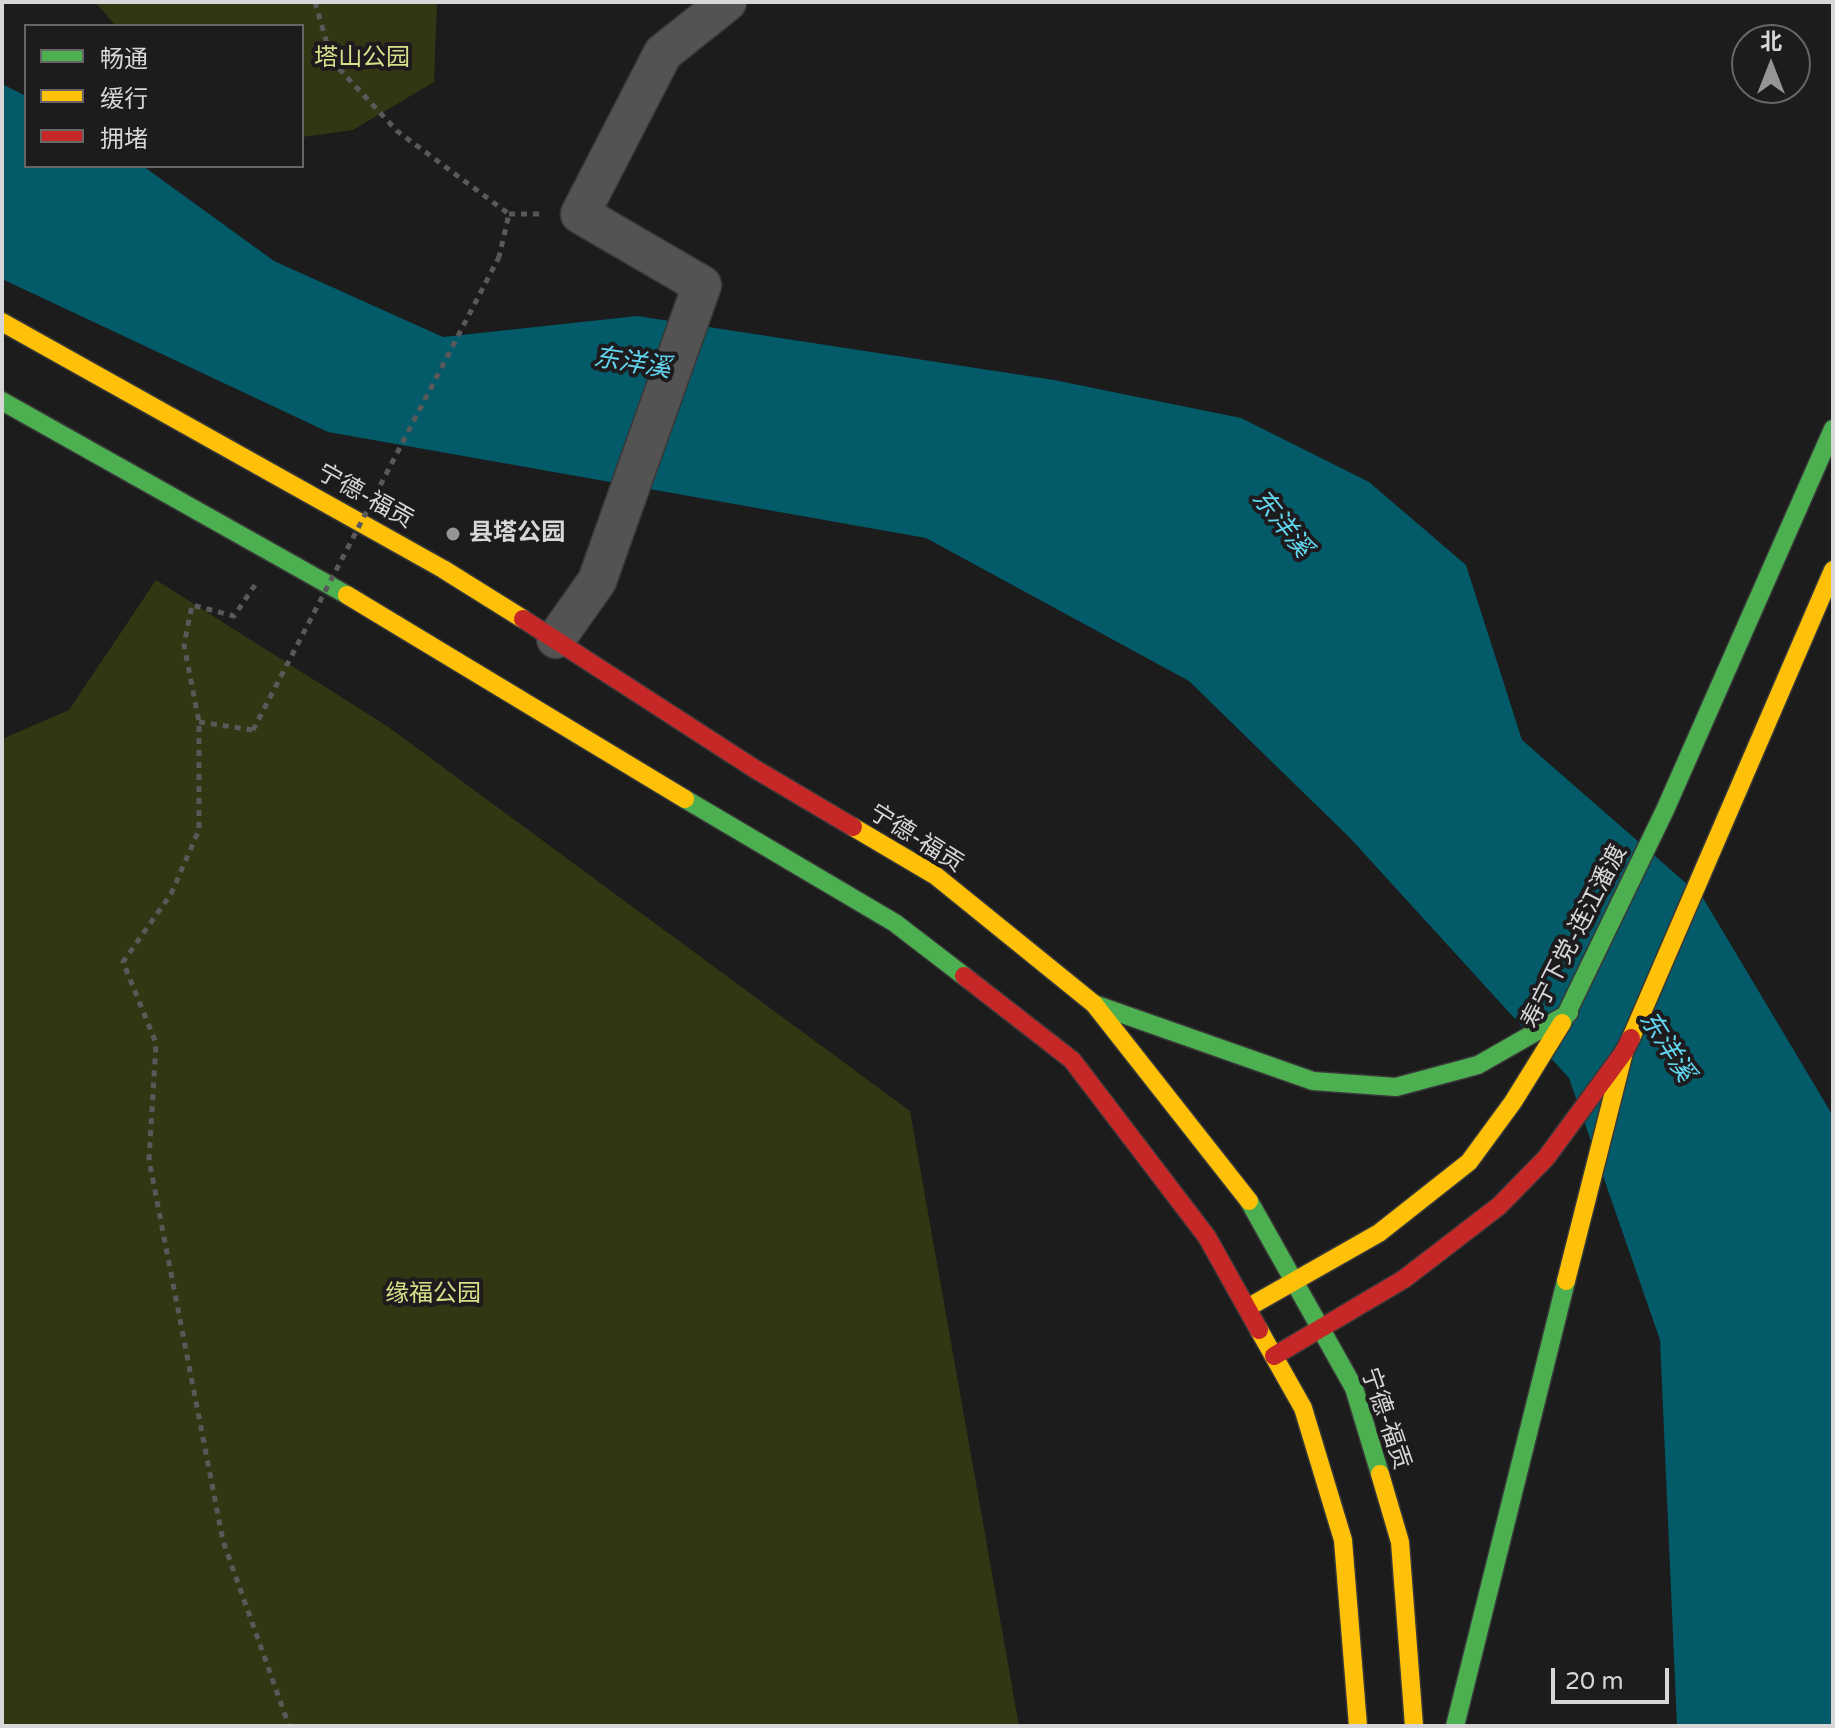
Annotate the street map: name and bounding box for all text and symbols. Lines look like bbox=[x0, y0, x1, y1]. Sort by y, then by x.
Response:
legend bbox=[24, 24, 304, 168]
north arrow bbox=[1731, 24, 1811, 104]
text: 北 bbox=[1760, 29, 1782, 55]
text: 畅通 bbox=[100, 45, 148, 74]
park label: 塔山公园 bbox=[314, 45, 410, 73]
text: 缓行 bbox=[100, 85, 148, 114]
text: 拥堵 bbox=[100, 125, 148, 154]
water label: 东洋溪 bbox=[591, 342, 673, 386]
street label: 宁德-福贡 bbox=[312, 459, 418, 535]
water label: 东洋溪 bbox=[1244, 484, 1318, 564]
place label: 县塔公园 bbox=[469, 520, 565, 548]
marker: 县塔公园 bbox=[444, 525, 462, 543]
street label: 宁德-福贡 bbox=[864, 799, 968, 879]
street label: 寿宁下党-连江潘渡 bbox=[1516, 841, 1634, 1033]
water label: 东洋溪 bbox=[1632, 1006, 1700, 1088]
park label: 缘福公园 bbox=[385, 1281, 481, 1309]
street label: 宁德-福贡 bbox=[1354, 1364, 1416, 1474]
scale bar bbox=[1555, 1652, 1673, 1702]
text: 20 m bbox=[1565, 1667, 1623, 1696]

